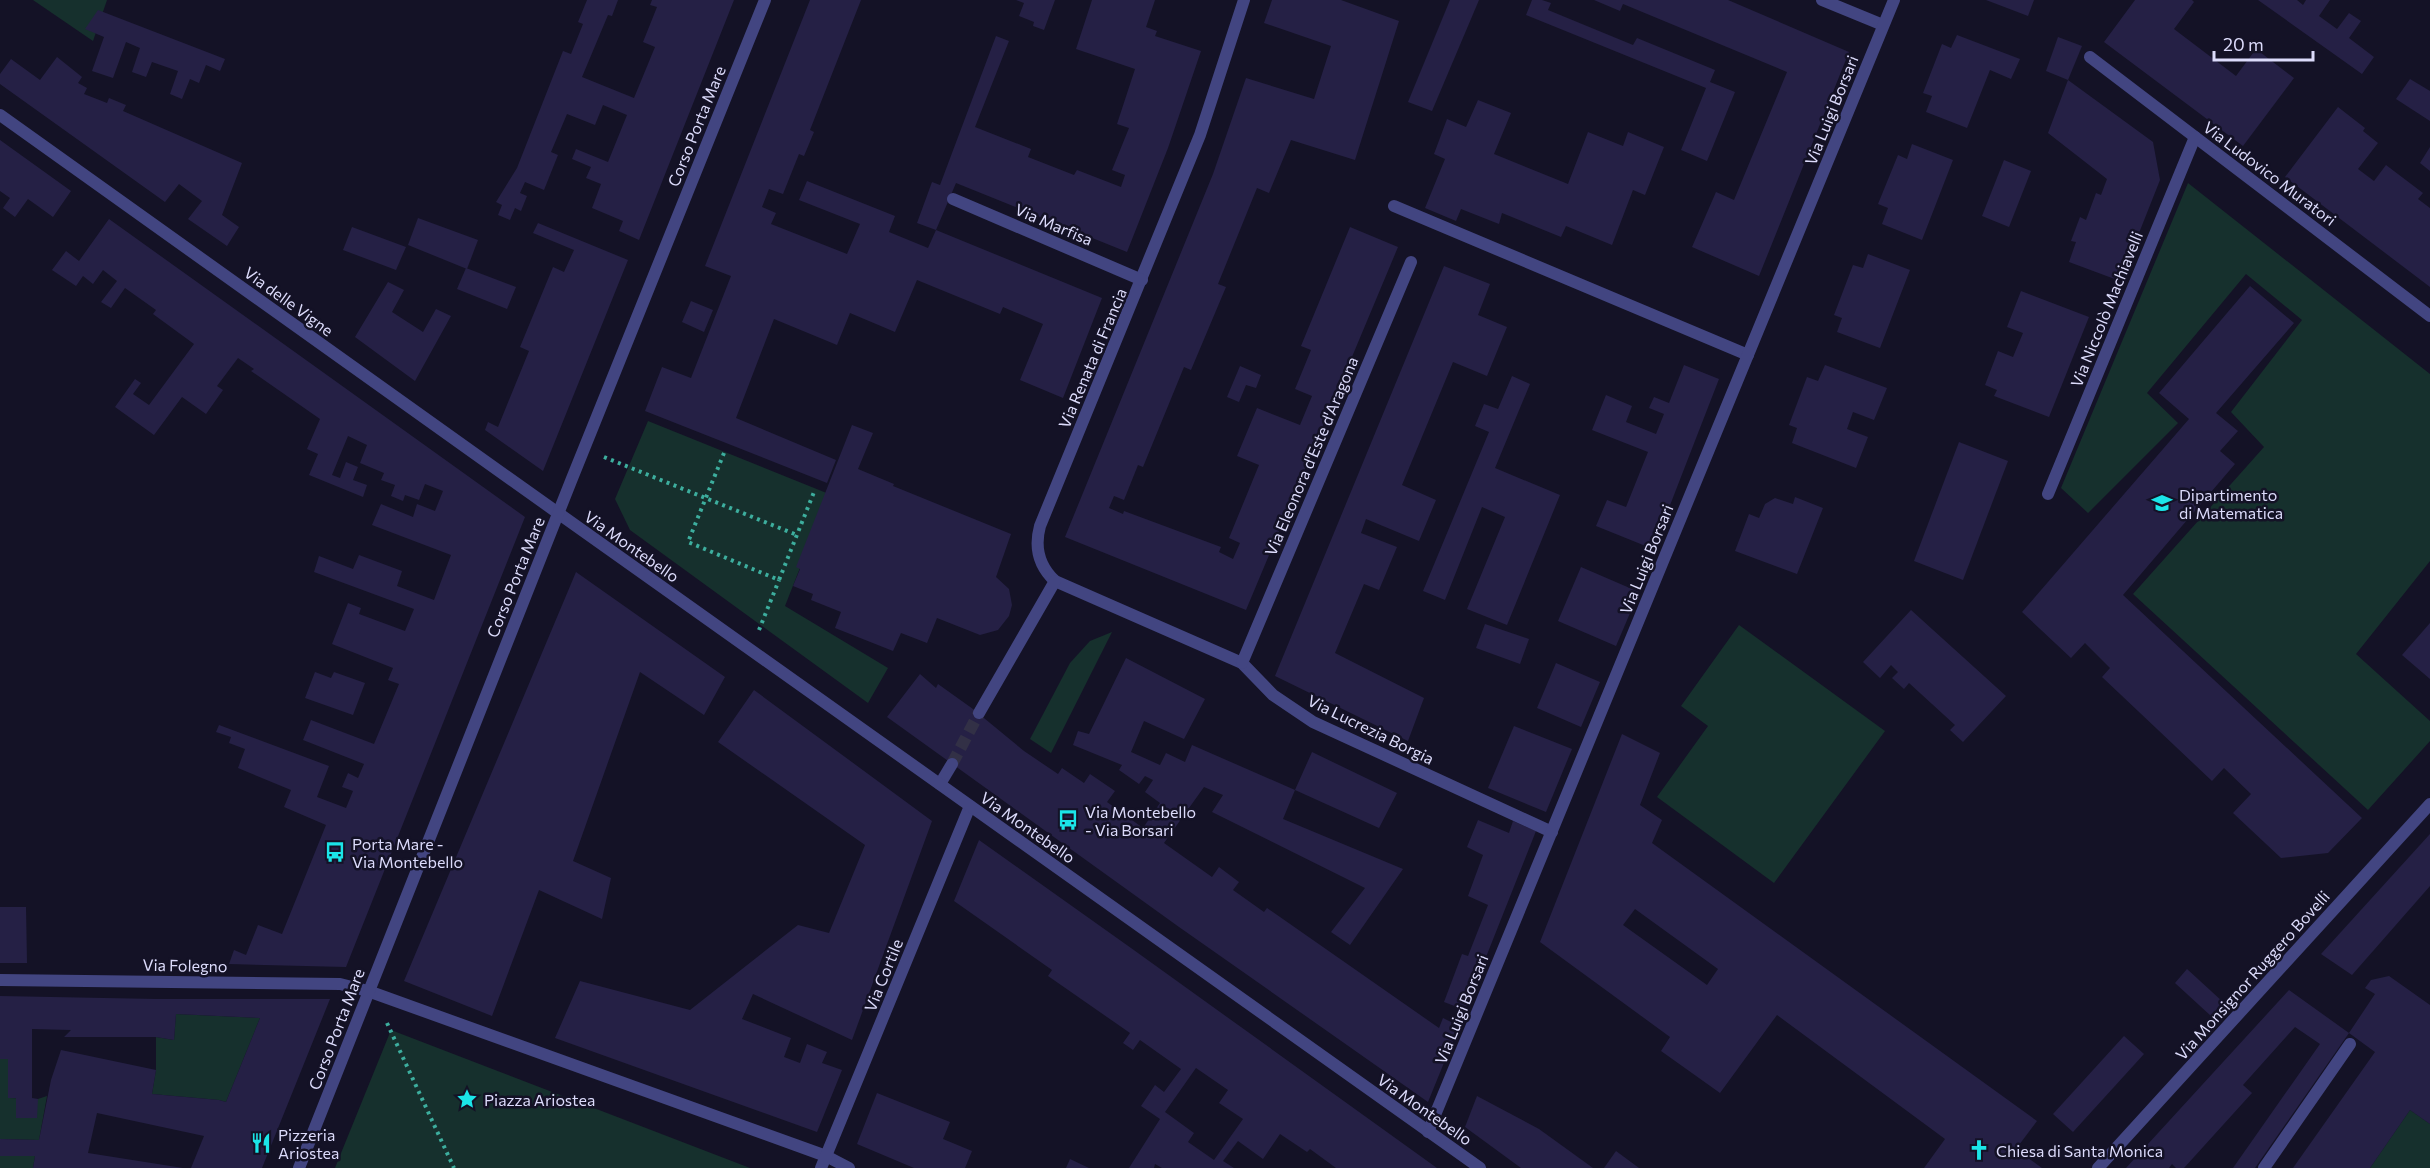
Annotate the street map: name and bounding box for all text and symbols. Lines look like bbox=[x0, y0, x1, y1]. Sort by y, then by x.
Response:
scale bar bbox=[2214, 24, 2313, 62]
text: 20 m bbox=[2223, 33, 2264, 55]
street label: Via Luigi Borsari bbox=[1800, 52, 1862, 168]
street label: Corso Porta Mare bbox=[663, 63, 729, 189]
street label: Via Ludovico Muratori bbox=[2200, 117, 2340, 229]
street label: Via Marfisa bbox=[1012, 199, 1096, 249]
street label: Via Niccolò Machiavelli bbox=[2066, 228, 2146, 390]
street label: Via delle Vigne bbox=[241, 262, 337, 340]
street label: Via Renata di Francia bbox=[1054, 285, 1130, 431]
street label: Via Eleonora d'Este d'Aragona bbox=[1260, 354, 1362, 558]
place label: Dipartimento di Matematica bbox=[2179, 485, 2283, 522]
school or university icon: Dipartimento di Matematica bbox=[2150, 491, 2174, 515]
street label: Via Luigi Borsari bbox=[1615, 501, 1677, 617]
street label: Via Montebello bbox=[581, 506, 683, 586]
street label: Corso Porta Mare bbox=[482, 514, 548, 640]
street label: Via Lucrezia Borgia bbox=[1305, 690, 1437, 768]
street label: Via Montebello bbox=[977, 787, 1079, 867]
place label: Via Montebello - Via Borsari bbox=[1085, 802, 1196, 839]
bus stop icon: Via Montebello - Via Borsari bbox=[1056, 808, 1080, 832]
place label: Porta Mare - Via Montebello bbox=[352, 834, 463, 871]
bus stop icon: Porta Mare - Via Montebello bbox=[323, 840, 347, 864]
street label: Via Monsignor Ruggero Bovelli bbox=[2171, 887, 2333, 1063]
street label: Via Cortile bbox=[860, 936, 906, 1014]
street label: Via Luigi Borsari bbox=[1430, 951, 1492, 1067]
street label: Via Folegno bbox=[142, 955, 228, 975]
street label: Corso Porta Mare bbox=[304, 966, 368, 1092]
street label: Via Montebello bbox=[1374, 1069, 1476, 1149]
place icon: Piazza Ariostea bbox=[455, 1087, 479, 1111]
place label: Piazza Ariostea bbox=[484, 1090, 595, 1109]
place label: Pizzeria Ariostea bbox=[278, 1125, 339, 1162]
restaurant icon: Pizzeria Ariostea bbox=[249, 1131, 273, 1155]
church icon: Chiesa di Santa Monica bbox=[1967, 1138, 1991, 1162]
place label: Chiesa di Santa Monica bbox=[1996, 1141, 2163, 1160]

